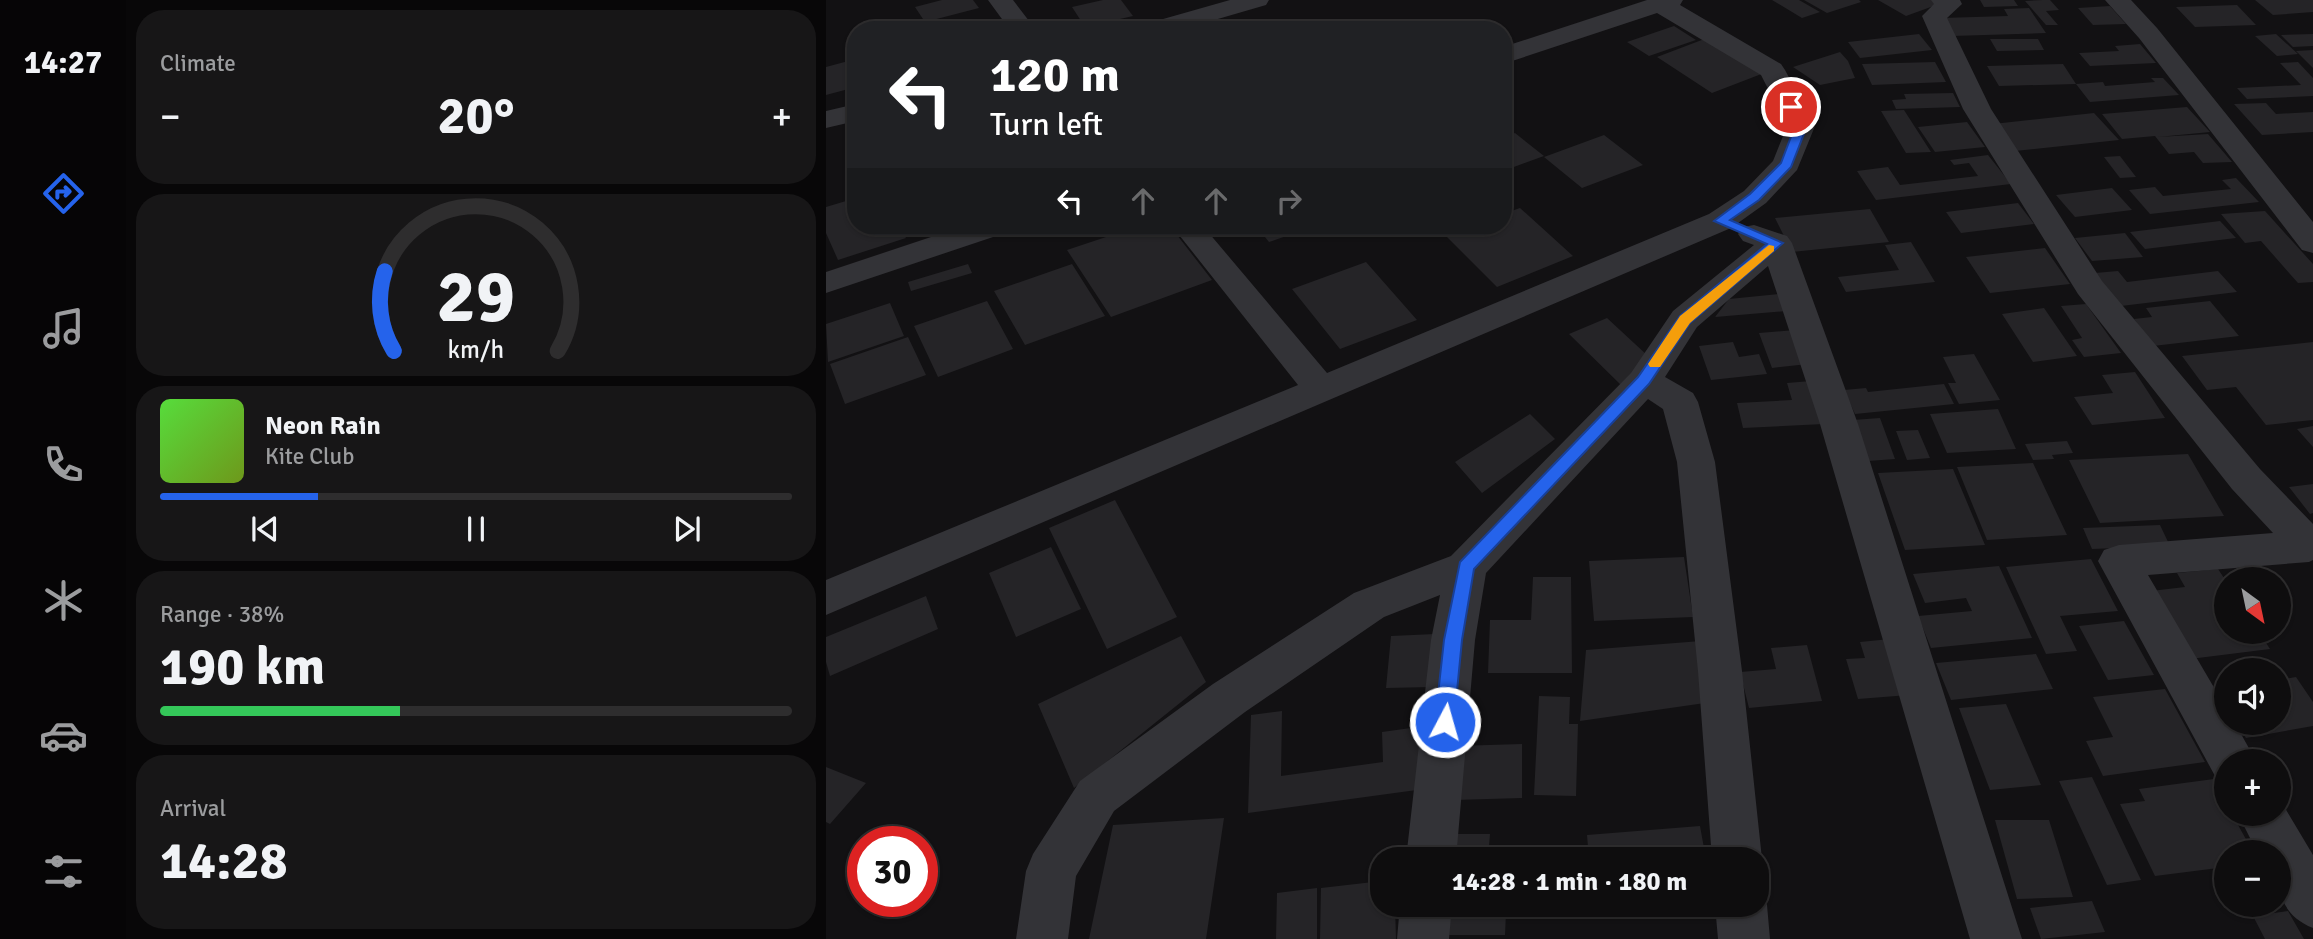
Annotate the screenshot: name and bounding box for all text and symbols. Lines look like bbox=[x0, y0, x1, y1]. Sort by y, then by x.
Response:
text: 14:27 bbox=[24, 43, 102, 82]
text: 120 m bbox=[990, 45, 1120, 105]
text: Climate bbox=[160, 49, 236, 78]
icon: left bbox=[875, 49, 966, 140]
pin bbox=[1761, 77, 1821, 137]
text: 20° bbox=[438, 84, 514, 148]
icon: arrive bbox=[1772, 88, 1810, 126]
text: − bbox=[160, 93, 181, 140]
text: + bbox=[771, 93, 792, 140]
text: Turn left bbox=[990, 105, 1103, 144]
icon: directions bbox=[39, 169, 88, 218]
icon: left bbox=[1051, 182, 1089, 220]
icon: ahead bbox=[1124, 182, 1162, 220]
icon: ahead bbox=[1197, 182, 1235, 220]
icon: right bbox=[1270, 182, 1308, 220]
text: 29 bbox=[437, 254, 515, 343]
icon: music bbox=[39, 304, 88, 353]
text: km/h bbox=[448, 334, 504, 365]
text: Neon Rain bbox=[265, 410, 381, 442]
icon: phone bbox=[39, 440, 88, 489]
text: Kite Club bbox=[265, 442, 354, 471]
icon: previous bbox=[246, 510, 284, 548]
icon: pause bbox=[457, 510, 495, 548]
icon: next bbox=[668, 510, 706, 548]
north arrow bbox=[2214, 567, 2291, 644]
map controls bbox=[2214, 567, 2291, 917]
icon: climate bbox=[39, 576, 88, 625]
text: Range · 38% bbox=[160, 600, 284, 629]
text: 190 km bbox=[160, 635, 325, 699]
button: sound bbox=[2214, 658, 2291, 735]
position arrow bbox=[1408, 685, 1482, 759]
icon: car bbox=[39, 711, 88, 760]
button: + bbox=[2214, 749, 2291, 826]
text: Arrival bbox=[160, 794, 226, 823]
speed limit sign: 30 bbox=[847, 826, 938, 917]
text: 14:28 bbox=[160, 829, 288, 893]
button: − bbox=[2214, 840, 2291, 917]
icon: filters bbox=[39, 847, 88, 896]
text: 14:28 · 1 min · 180 m bbox=[1452, 866, 1687, 898]

